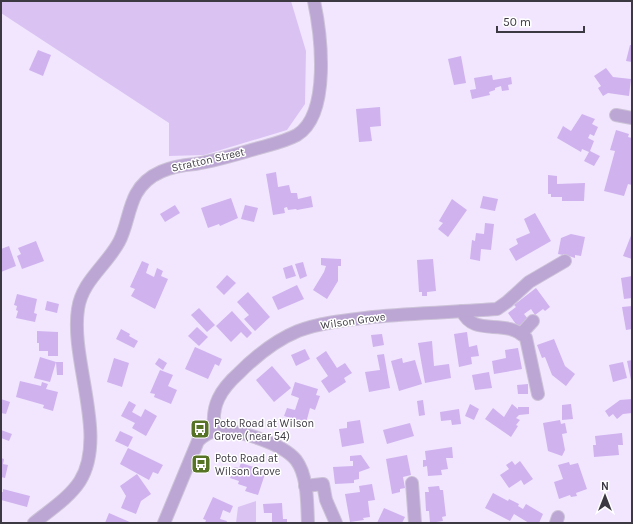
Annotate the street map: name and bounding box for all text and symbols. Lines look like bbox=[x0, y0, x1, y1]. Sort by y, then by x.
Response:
scale bar bbox=[497, 8, 584, 34]
text: 50 m bbox=[503, 15, 531, 29]
street label: Stratton Street bbox=[170, 145, 246, 175]
street label: Wilson Grove bbox=[320, 310, 387, 332]
place label: Poto Road at Wilson Grove (near 54) bbox=[214, 417, 314, 443]
bus stop icon: Poto Road at Wilson Grove (near 54) bbox=[189, 418, 211, 440]
place label: Poto Road at Wilson Grove bbox=[215, 452, 281, 478]
bus stop icon: Poto Road at Wilson Grove bbox=[190, 453, 212, 475]
north arrow bbox=[585, 476, 625, 516]
text: N bbox=[601, 480, 609, 493]

